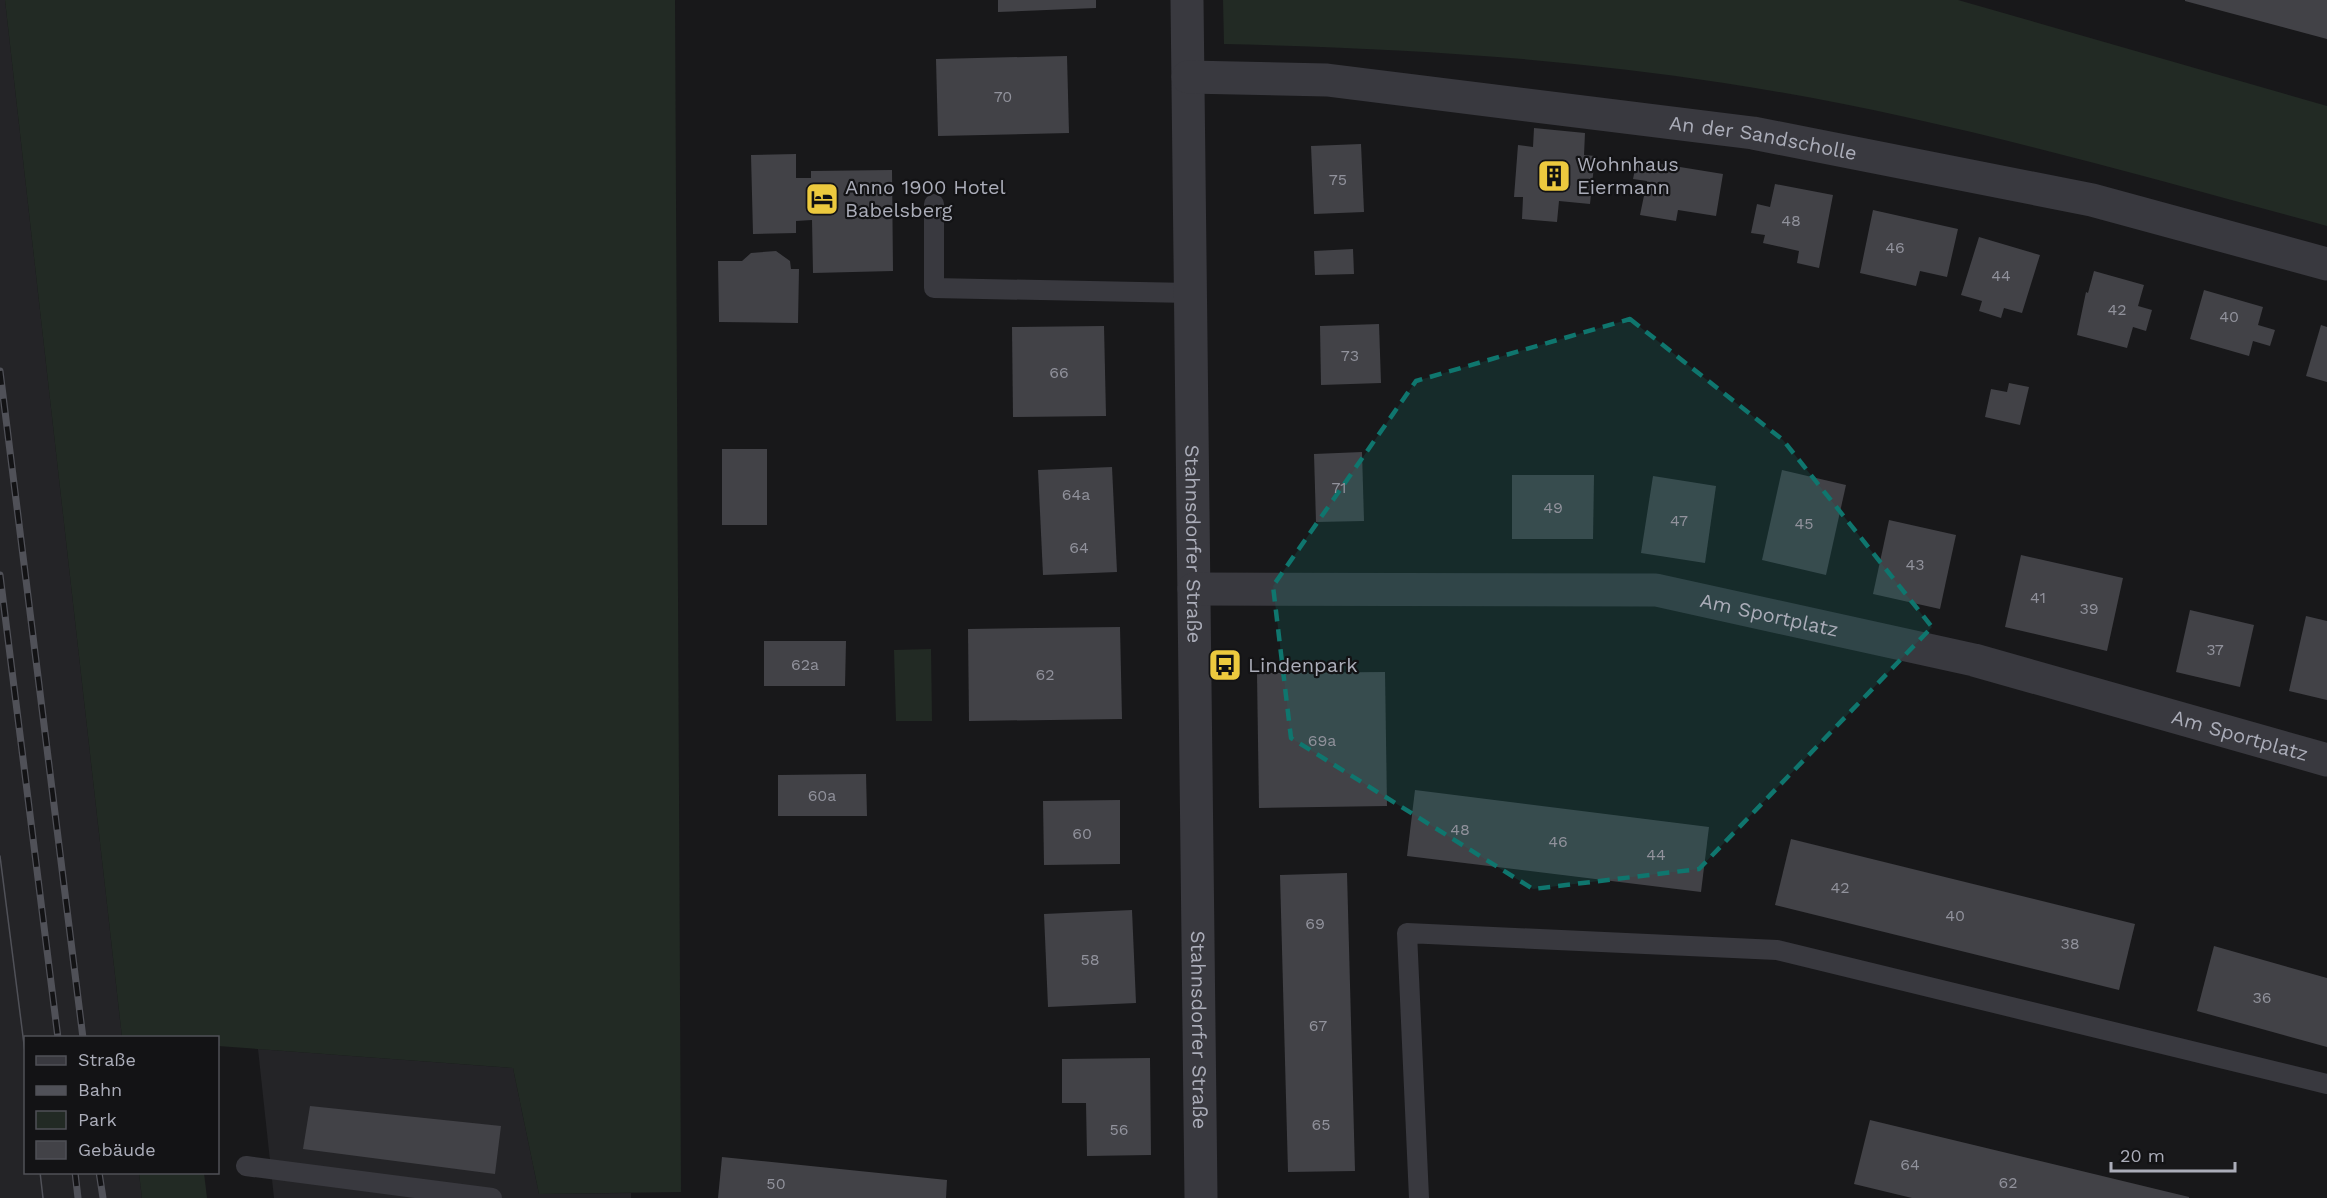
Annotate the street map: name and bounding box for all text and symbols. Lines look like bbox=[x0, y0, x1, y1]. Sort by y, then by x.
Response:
house number: 70 bbox=[994, 87, 1012, 106]
street label: An der Sandscholle bbox=[1668, 111, 1859, 165]
place label: Wohnhaus Eiermann bbox=[1577, 152, 1679, 199]
building icon: Wohnhaus Eiermann bbox=[1536, 158, 1572, 194]
house number: 75 bbox=[1329, 170, 1347, 189]
place label: Anno 1900 Hotel Babelsberg bbox=[845, 175, 1006, 222]
hotel icon: Anno 1900 Hotel Babelsberg bbox=[804, 181, 840, 217]
house number: 48 bbox=[1781, 211, 1801, 230]
house number: 46 bbox=[1885, 238, 1905, 257]
house number: 44 bbox=[1991, 266, 2011, 285]
house number: 42 bbox=[2107, 300, 2127, 319]
house number: 40 bbox=[2219, 307, 2239, 326]
house number: 73 bbox=[1341, 346, 1359, 365]
house number: 66 bbox=[1049, 363, 1069, 382]
street label: Stahnsdorfer Straße bbox=[1180, 445, 1207, 643]
house number: 71 bbox=[1331, 478, 1347, 497]
house number: 64a bbox=[1062, 485, 1090, 504]
house number: 49 bbox=[1543, 498, 1563, 517]
house number: 47 bbox=[1670, 511, 1688, 530]
house number: 45 bbox=[1794, 514, 1814, 533]
house number: 64 bbox=[1069, 538, 1089, 557]
house number: 43 bbox=[1905, 555, 1925, 574]
street label: Am Sportplatz bbox=[1698, 588, 1841, 642]
house number: 41 bbox=[2030, 588, 2046, 607]
house number: 39 bbox=[2079, 599, 2099, 618]
house number: 37 bbox=[2206, 640, 2224, 659]
bus stop icon: Lindenpark bbox=[1207, 647, 1243, 683]
place label: Lindenpark bbox=[1248, 653, 1357, 677]
house number: 62a bbox=[791, 655, 819, 674]
house number: 62 bbox=[1035, 665, 1055, 684]
street label: Am Sportplatz bbox=[2169, 705, 2311, 766]
house number: 69a bbox=[1308, 731, 1336, 750]
house number: 60a bbox=[808, 786, 836, 805]
house number: 48 bbox=[1450, 820, 1470, 839]
house number: 60 bbox=[1072, 824, 1092, 843]
house number: 46 bbox=[1548, 832, 1568, 851]
house number: 44 bbox=[1646, 845, 1666, 864]
house number: 42 bbox=[1830, 878, 1850, 897]
house number: 40 bbox=[1945, 906, 1965, 925]
house number: 69 bbox=[1305, 914, 1325, 933]
street label: Stahnsdorfer Straße bbox=[1186, 930, 1212, 1129]
house number: 38 bbox=[2060, 934, 2080, 953]
house number: 58 bbox=[1080, 950, 1100, 969]
house number: 36 bbox=[2252, 988, 2272, 1007]
house number: 67 bbox=[1309, 1016, 1327, 1035]
legend bbox=[24, 1036, 219, 1174]
text: Straße bbox=[78, 1049, 136, 1070]
text: Bahn bbox=[78, 1079, 122, 1100]
text: Park bbox=[78, 1109, 117, 1130]
house number: 65 bbox=[1311, 1115, 1331, 1134]
house number: 56 bbox=[1109, 1120, 1129, 1139]
scale bar bbox=[2111, 1135, 2236, 1173]
text: Gebäude bbox=[78, 1139, 156, 1160]
text: 20 m bbox=[2120, 1145, 2165, 1166]
house number: 64 bbox=[1900, 1155, 1920, 1174]
house number: 62 bbox=[1998, 1173, 2018, 1192]
house number: 50 bbox=[766, 1174, 786, 1193]

